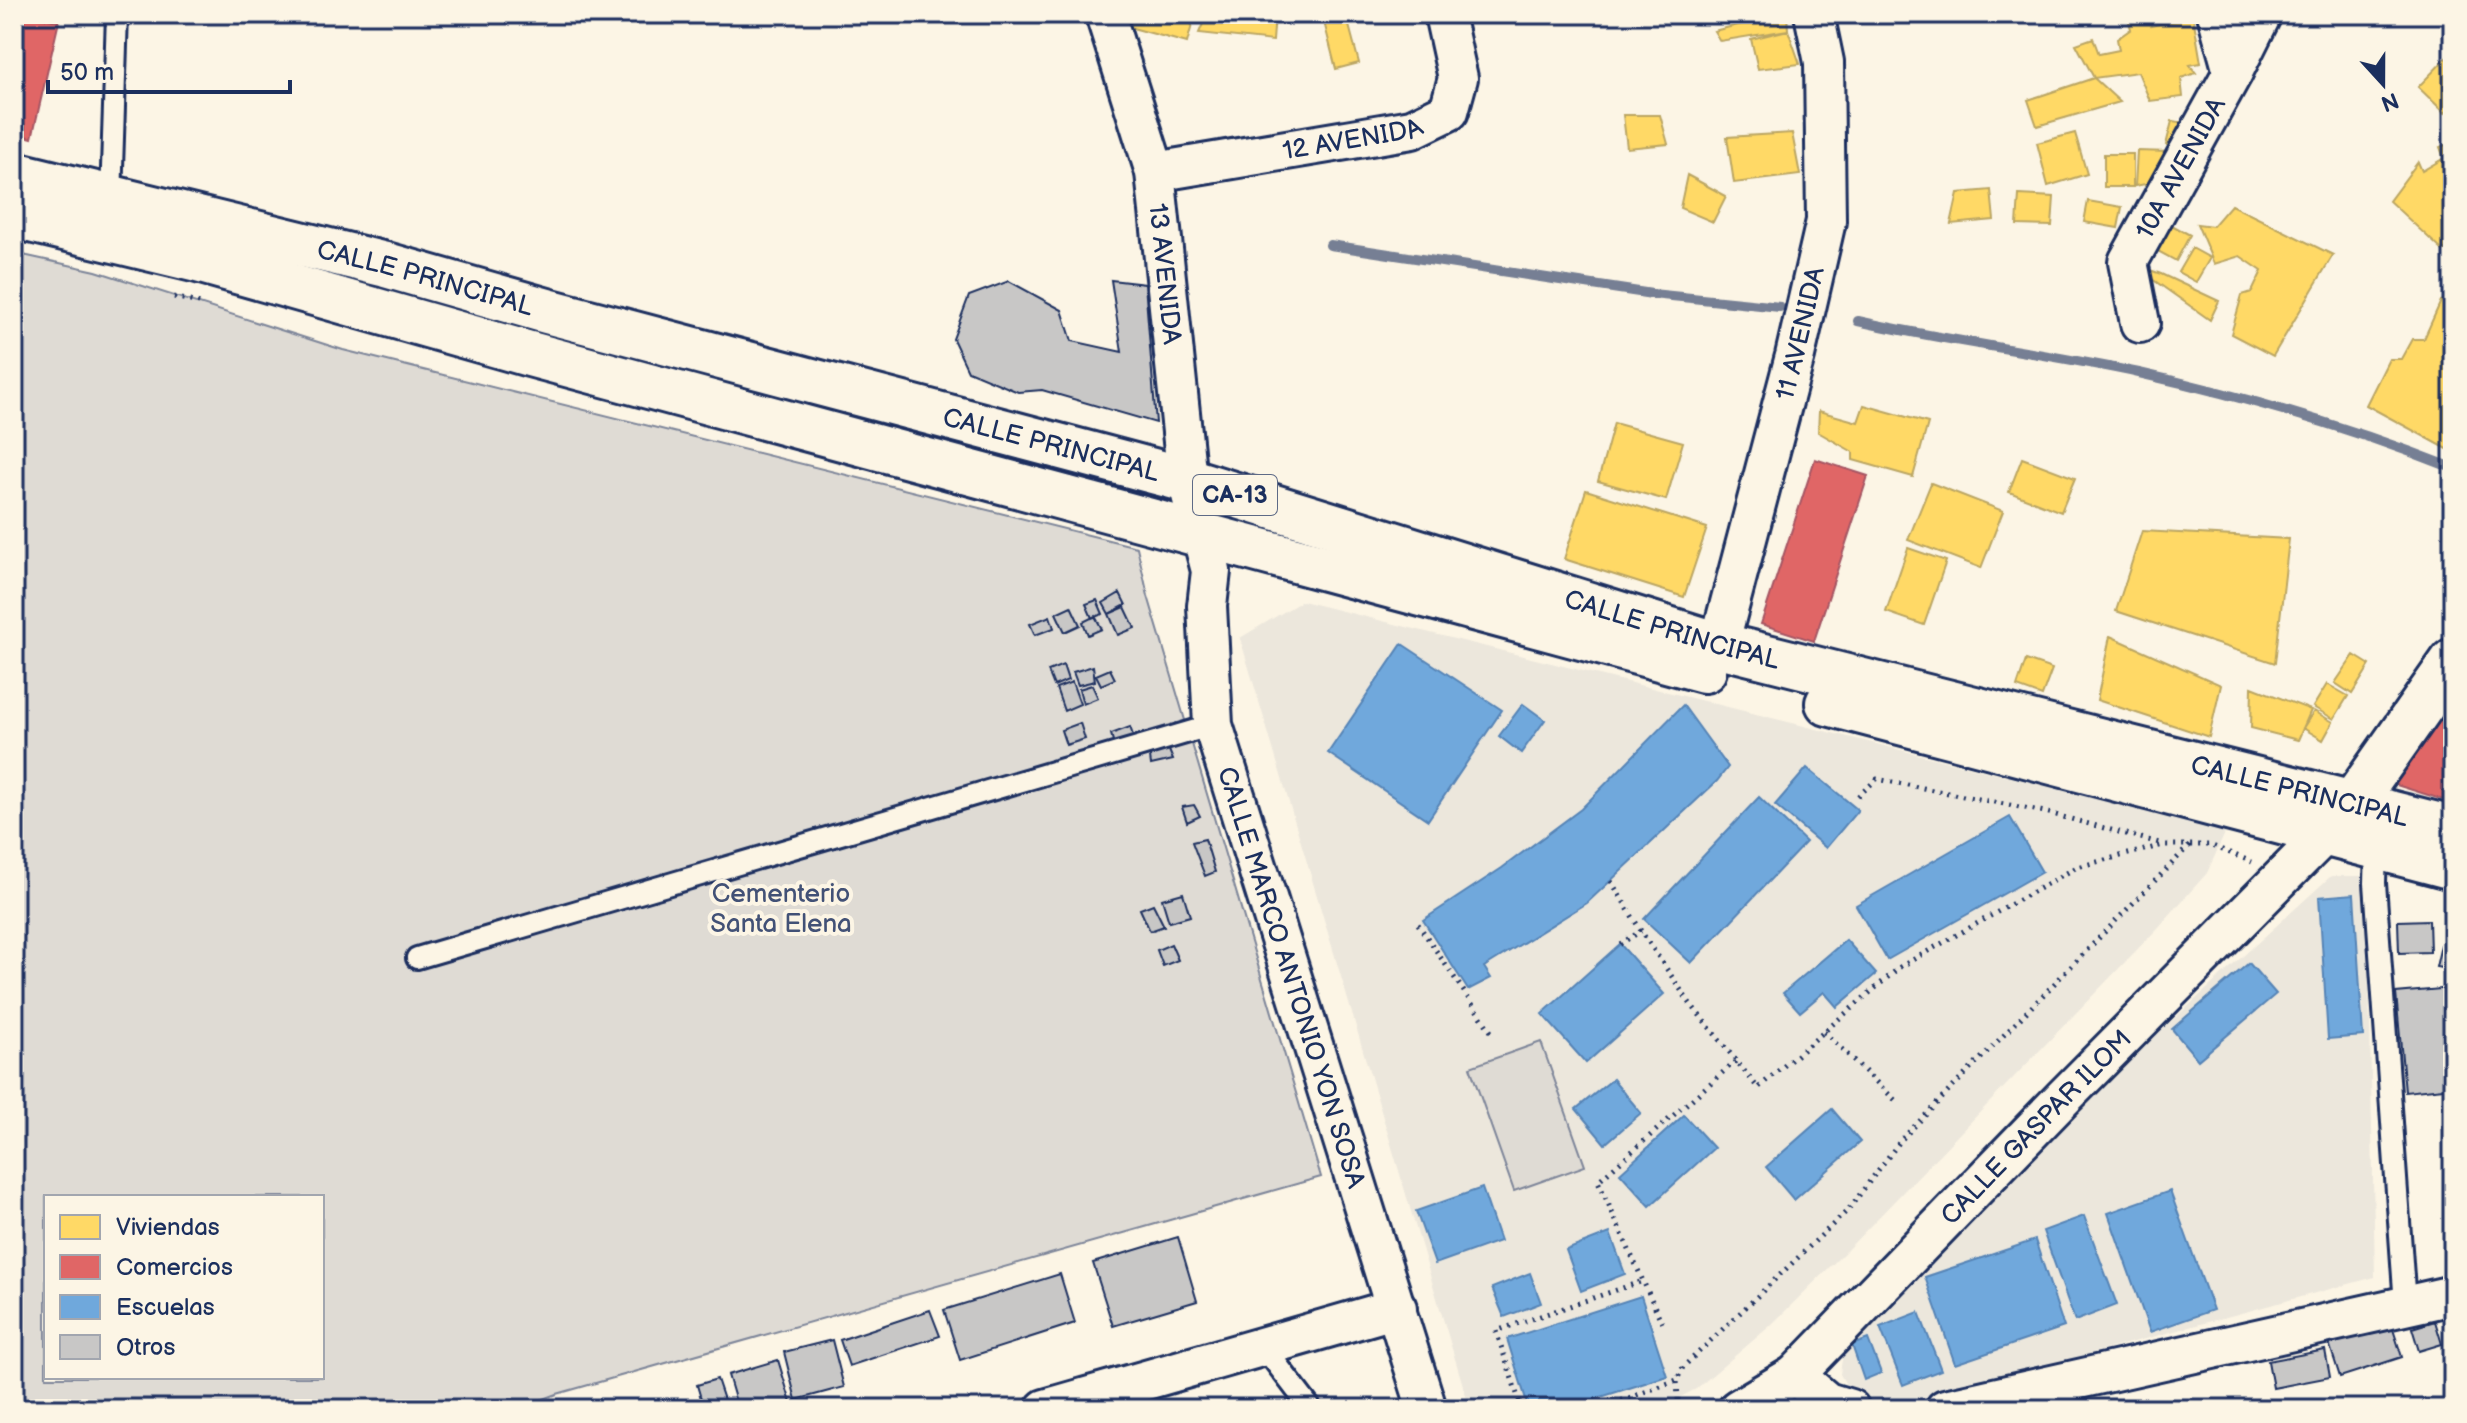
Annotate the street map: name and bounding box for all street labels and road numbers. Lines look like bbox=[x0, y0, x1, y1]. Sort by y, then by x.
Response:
street label: 10A AVENIDA bbox=[2130, 92, 2233, 245]
street label: 12 AVENIDA bbox=[1280, 112, 1428, 167]
street label: 13 AVENIDA bbox=[1141, 202, 1187, 346]
street label: CALLE PRINCIPAL bbox=[314, 235, 537, 323]
street label: 11 AVENIDA bbox=[1770, 264, 1832, 404]
street label: CALLE PRINCIPAL bbox=[939, 402, 1163, 489]
road number: CA-13 bbox=[1193, 475, 1277, 515]
street label: CALLE PRINCIPAL bbox=[1560, 584, 1783, 677]
street label: CALLE PRINCIPAL bbox=[2187, 750, 2411, 834]
street label: CALLE MARCO ANTONIO YON SOSA bbox=[1210, 763, 1371, 1192]
street label: CALLE GASPAR ILOM bbox=[1935, 1024, 2139, 1232]

